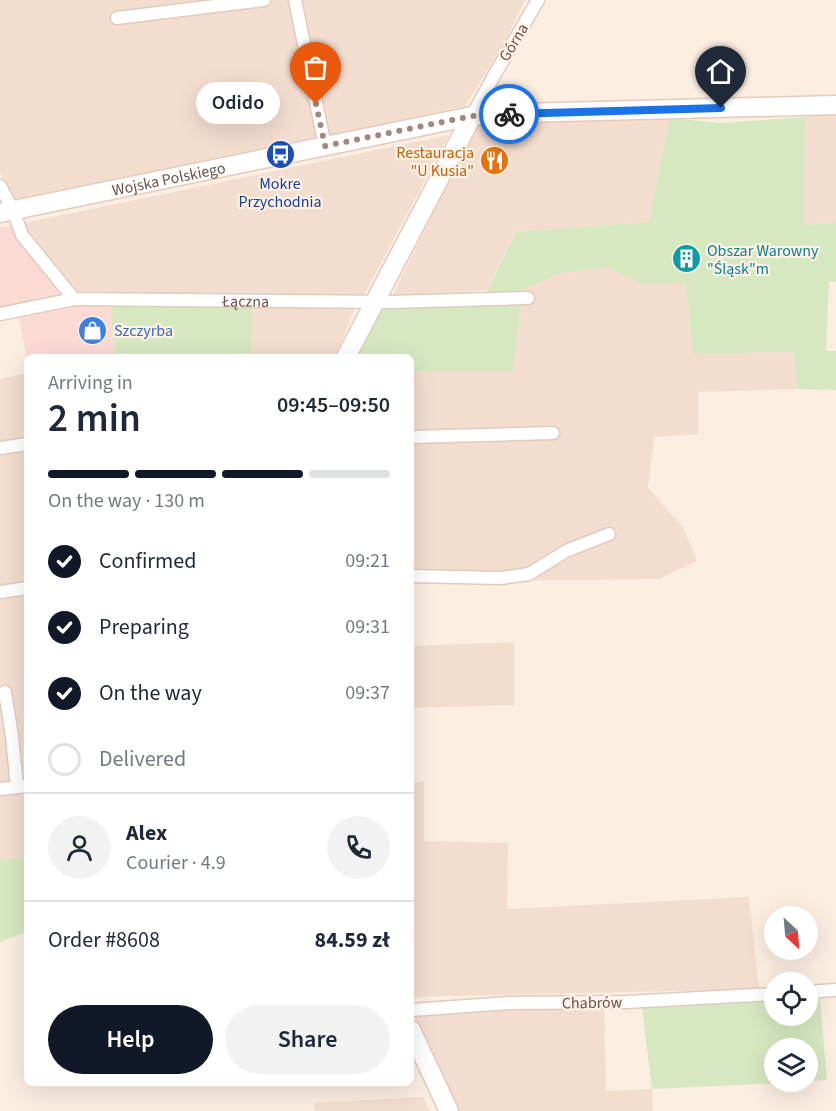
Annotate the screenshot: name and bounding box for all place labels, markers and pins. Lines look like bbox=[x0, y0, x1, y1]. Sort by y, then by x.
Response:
pin bbox=[290, 42, 341, 104]
pin bbox=[695, 46, 746, 108]
callout: Odido bbox=[196, 83, 280, 125]
bus stop icon: Mokre Przychodnia bbox=[264, 139, 296, 171]
place label: Restauracja "U Kusia" bbox=[396, 142, 474, 182]
restaurant icon: Restauracja "U Kusia" bbox=[479, 145, 511, 177]
place label: Mokre Przychodnia bbox=[238, 173, 322, 213]
place label: Obszar Warowny "Śląsk"m bbox=[707, 240, 819, 280]
building icon: Obszar Warowny "Śląsk"m bbox=[670, 243, 702, 275]
shop icon: Szczyrba bbox=[77, 314, 109, 346]
place label: Szczyrba bbox=[114, 320, 173, 342]

